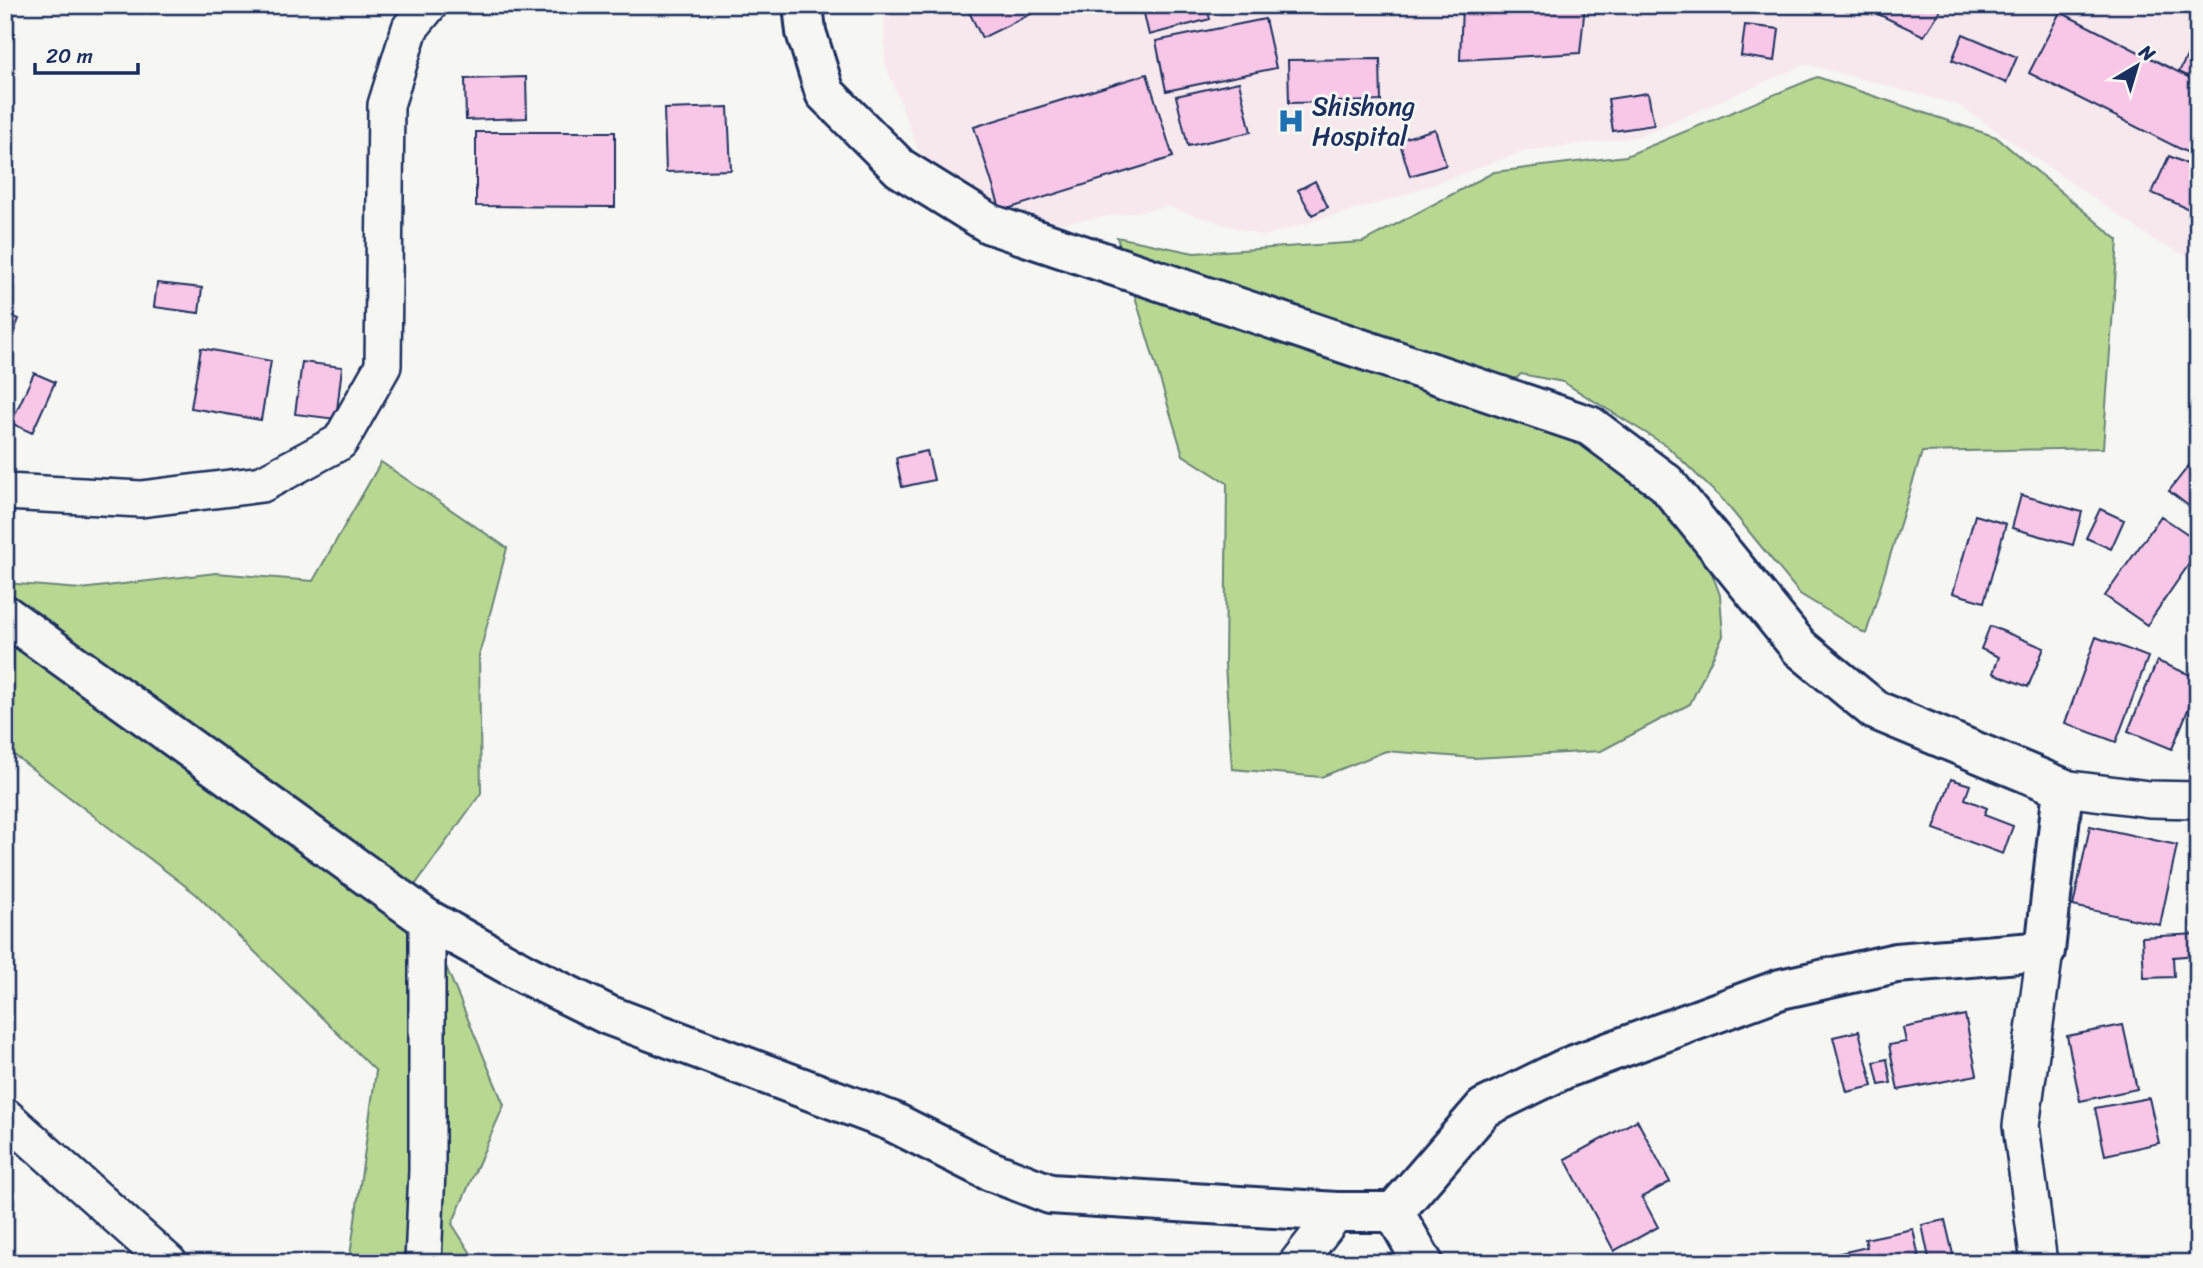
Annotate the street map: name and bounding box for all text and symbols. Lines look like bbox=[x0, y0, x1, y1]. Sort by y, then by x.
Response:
scale bar bbox=[35, 32, 138, 76]
north arrow bbox=[2102, 32, 2172, 102]
text: N bbox=[2131, 35, 2163, 71]
text: 20 m bbox=[46, 37, 93, 75]
place label: Shishong Hospital bbox=[1312, 83, 1415, 159]
hospital icon: Shishong Hospital bbox=[1276, 106, 1306, 136]

